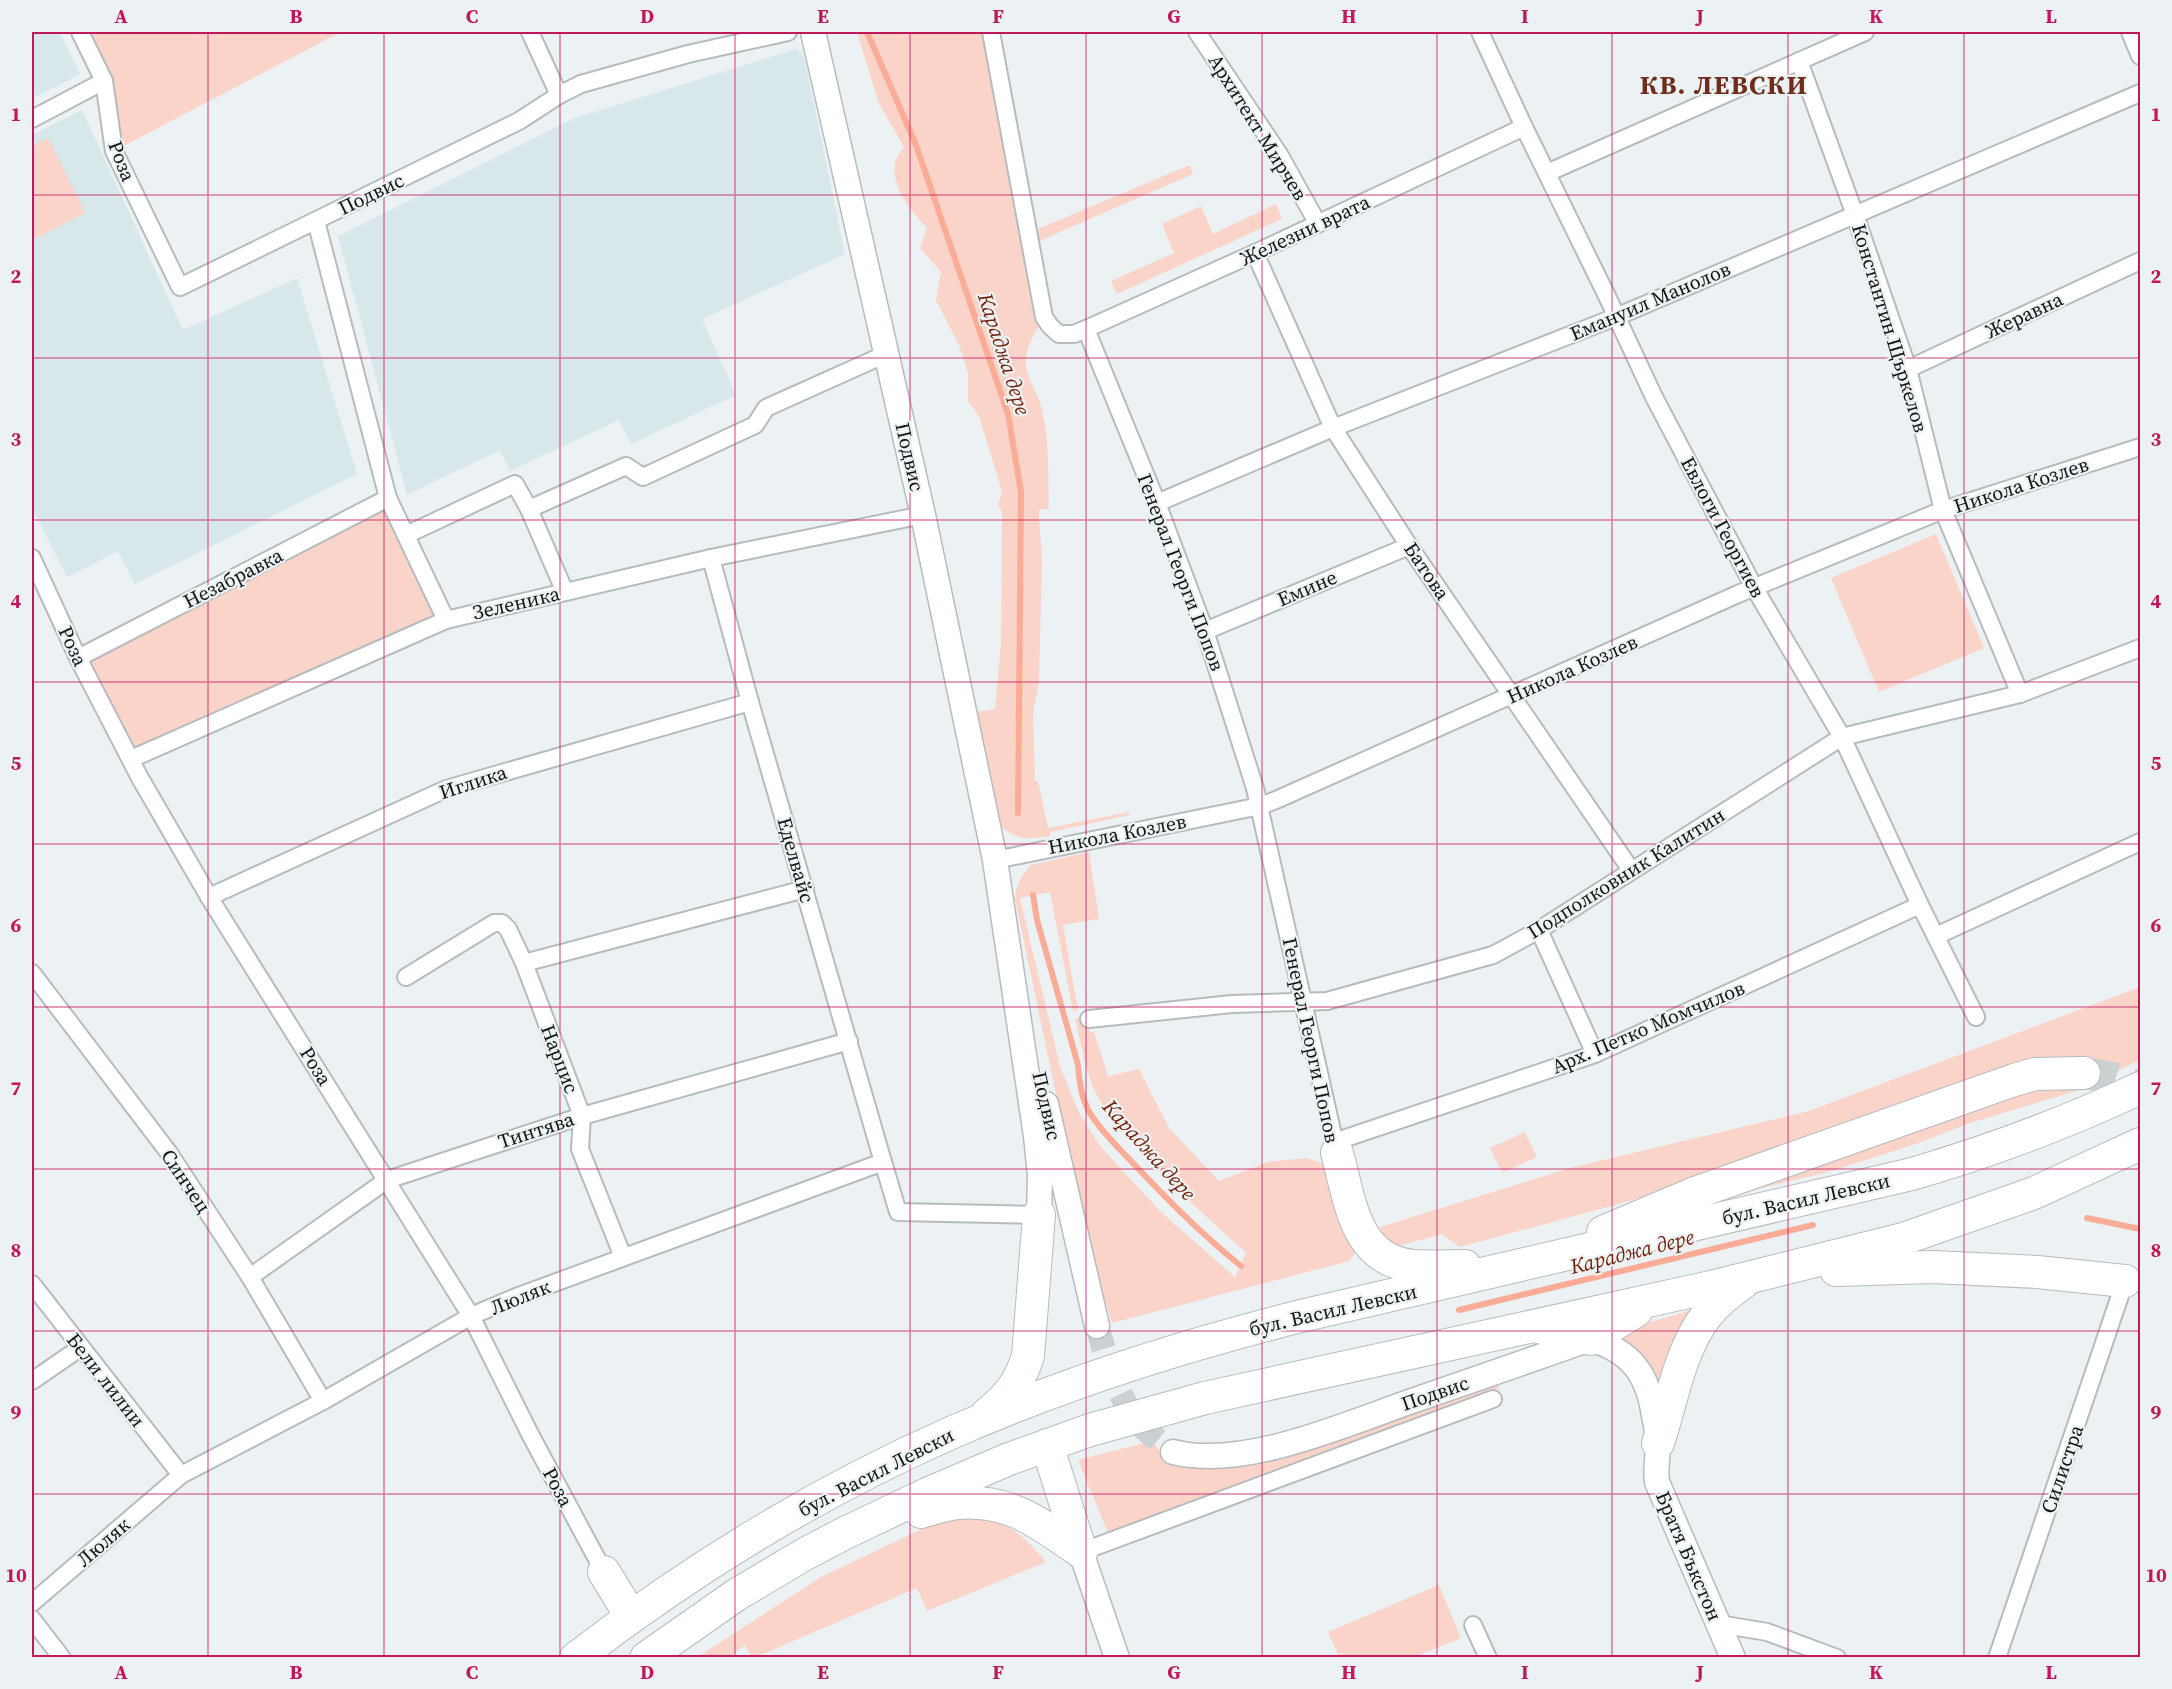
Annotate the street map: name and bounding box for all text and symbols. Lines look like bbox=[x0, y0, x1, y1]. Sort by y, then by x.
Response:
text: A bbox=[114, 2, 128, 30]
text: B bbox=[289, 2, 303, 30]
text: C bbox=[466, 2, 478, 30]
text: D bbox=[640, 2, 654, 30]
text: E bbox=[817, 2, 829, 30]
text: F bbox=[992, 2, 1004, 30]
text: G bbox=[1167, 2, 1181, 30]
text: H bbox=[1341, 2, 1357, 30]
text: I bbox=[1521, 2, 1529, 30]
text: J bbox=[1694, 2, 1704, 30]
text: K bbox=[1869, 2, 1883, 30]
text: L bbox=[2045, 2, 2057, 30]
street label: Архитект Мирчев bbox=[1202, 49, 1314, 205]
district label: КВ. ЛЕВСКИ bbox=[1640, 67, 1808, 103]
text: 1 bbox=[11, 100, 21, 128]
text: 1 bbox=[2151, 100, 2161, 128]
street label: Роза bbox=[102, 137, 143, 186]
street label: Подвис bbox=[333, 166, 409, 222]
street label: Железни врата bbox=[1235, 187, 1375, 272]
street label: Константин Щъркелов bbox=[1845, 220, 1935, 436]
street label: Емануил Манолов bbox=[1565, 255, 1735, 347]
text: 2 bbox=[11, 262, 22, 290]
text: 2 bbox=[2151, 262, 2162, 290]
street label: Жеравна bbox=[1981, 284, 2068, 345]
water label: Караджа дере bbox=[971, 288, 1038, 419]
street label: Подвис bbox=[889, 420, 932, 494]
text: 3 bbox=[11, 425, 22, 453]
text: 3 bbox=[2151, 425, 2162, 453]
street label: Никола Козлев bbox=[1950, 450, 2092, 520]
street label: Евлоги Георгиев bbox=[1674, 452, 1772, 602]
street label: Генерал Георги Попов bbox=[1130, 469, 1232, 675]
street label: Батова bbox=[1397, 537, 1457, 606]
street label: Незабравка bbox=[178, 541, 288, 615]
street label: Емине bbox=[1273, 563, 1341, 613]
street label: Зеленика bbox=[470, 579, 563, 627]
text: 4 bbox=[11, 587, 22, 615]
text: 4 bbox=[2151, 587, 2162, 615]
street label: Роза bbox=[52, 621, 95, 671]
street label: Никола Козлев bbox=[1502, 628, 1642, 710]
text: 5 bbox=[11, 749, 22, 777]
text: 5 bbox=[2151, 749, 2162, 777]
street label: Иглика bbox=[436, 758, 511, 806]
street label: Подполковник Калитин bbox=[1522, 801, 1730, 945]
street label: Никола Козлев bbox=[1046, 807, 1188, 861]
street label: Еделвайс bbox=[770, 814, 822, 906]
text: 6 bbox=[11, 911, 22, 939]
text: 6 bbox=[2151, 911, 2162, 939]
street label: Генерал Георги Попов bbox=[1276, 935, 1346, 1145]
street label: Арх. Петко Момчилов bbox=[1547, 974, 1749, 1080]
street label: Нарцис bbox=[534, 1021, 586, 1098]
street label: Роза bbox=[293, 1041, 339, 1092]
street label: Подвис bbox=[1026, 1069, 1069, 1143]
text: 7 bbox=[11, 1074, 22, 1102]
text: 7 bbox=[2151, 1074, 2162, 1102]
water label: Караджа дере bbox=[1096, 1092, 1203, 1207]
street label: Тинтява bbox=[494, 1104, 578, 1155]
street label: Синчец bbox=[154, 1143, 218, 1219]
street label: бул. Васил Левски bbox=[1719, 1166, 1893, 1232]
water label: Караджа дере bbox=[1566, 1222, 1697, 1281]
text: 8 bbox=[11, 1236, 21, 1264]
text: 8 bbox=[2151, 1236, 2161, 1264]
street label: Люляк bbox=[486, 1272, 554, 1322]
street label: бул. Васил Левски bbox=[1246, 1277, 1420, 1343]
street label: Бели лилии bbox=[60, 1327, 152, 1433]
street label: Подвис bbox=[1397, 1368, 1473, 1418]
text: 9 bbox=[11, 1398, 22, 1426]
text: 9 bbox=[2151, 1398, 2162, 1426]
street label: Силистра bbox=[2034, 1420, 2090, 1517]
street label: бул. Васил Левски bbox=[793, 1421, 959, 1523]
street label: Роза bbox=[536, 1462, 580, 1512]
street label: Братя Бъкстон bbox=[1649, 1487, 1729, 1625]
street label: Люляк bbox=[70, 1511, 136, 1573]
text: 10 bbox=[5, 1561, 27, 1589]
text: 10 bbox=[2145, 1561, 2167, 1589]
text: A bbox=[114, 1658, 128, 1686]
text: B bbox=[289, 1658, 303, 1686]
text: C bbox=[466, 1658, 478, 1686]
text: D bbox=[640, 1658, 654, 1686]
text: E bbox=[817, 1658, 829, 1686]
text: F bbox=[992, 1658, 1004, 1686]
text: G bbox=[1167, 1658, 1181, 1686]
text: H bbox=[1341, 1658, 1357, 1686]
text: I bbox=[1521, 1658, 1529, 1686]
text: J bbox=[1694, 1658, 1704, 1686]
text: K bbox=[1869, 1658, 1883, 1686]
text: L bbox=[2045, 1658, 2057, 1686]

